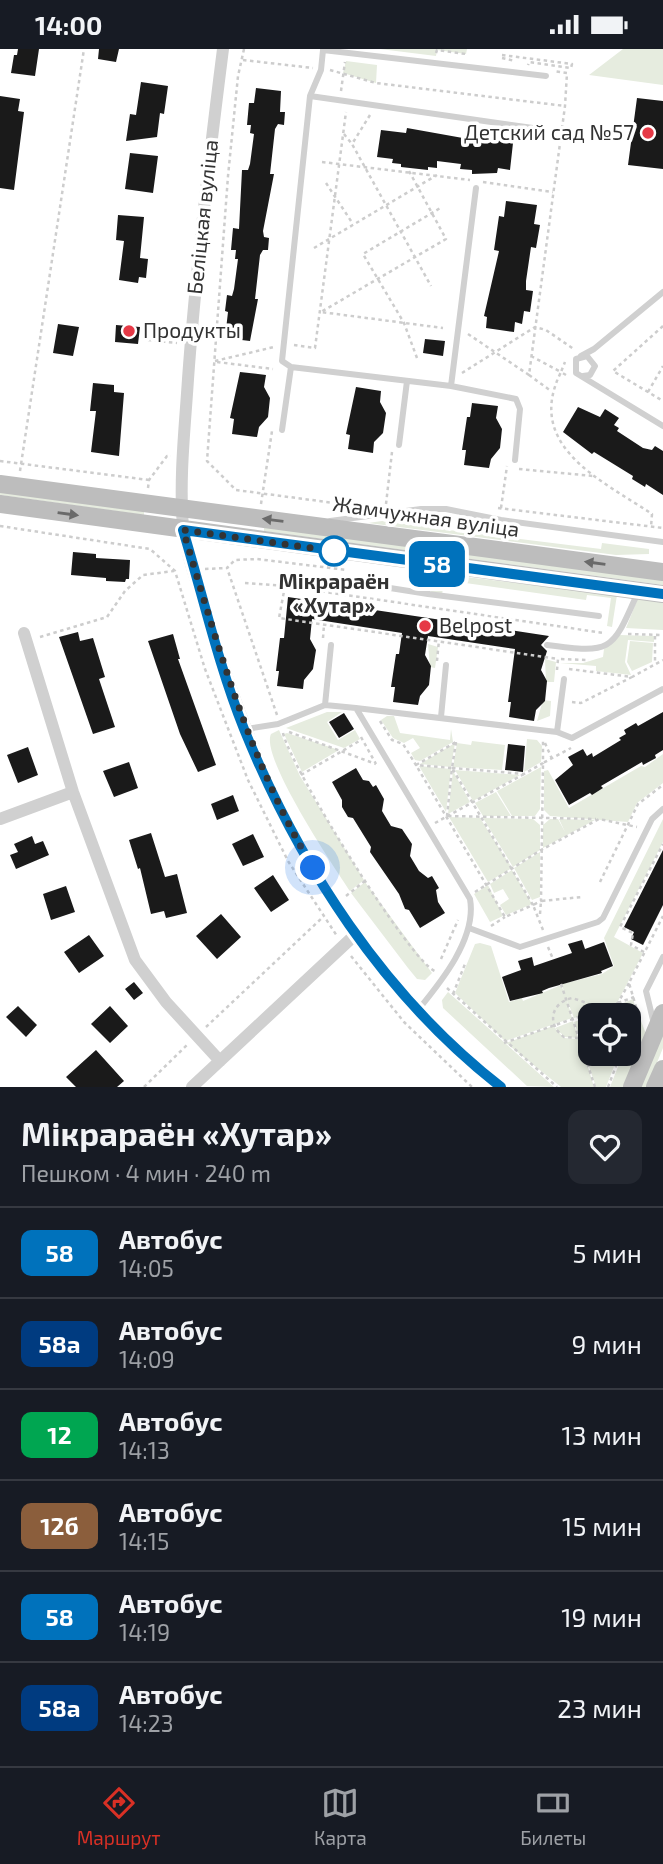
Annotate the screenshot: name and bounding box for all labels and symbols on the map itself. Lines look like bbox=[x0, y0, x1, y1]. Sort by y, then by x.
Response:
place label: Детский сад №57 bbox=[464, 119, 634, 144]
marker: Детский сад №57 bbox=[640, 125, 656, 141]
street label: Беліцкая вуліца bbox=[181, 138, 223, 296]
place label: Продукты bbox=[143, 317, 241, 343]
marker: Продукты bbox=[121, 323, 137, 339]
street label: Жамчужная вуліца bbox=[331, 490, 521, 542]
one-way arrow bbox=[57, 508, 79, 519]
one-way arrow bbox=[261, 515, 283, 526]
marker: Мікрараён «Хутар» bbox=[319, 536, 349, 566]
line badge: 58 bbox=[406, 541, 468, 587]
one-way arrow bbox=[584, 557, 606, 568]
place label: Мікрараён «Хутар» bbox=[278, 568, 390, 617]
place label: Belpost bbox=[439, 612, 512, 637]
marker: Belpost bbox=[417, 618, 433, 634]
your location bbox=[295, 850, 330, 885]

